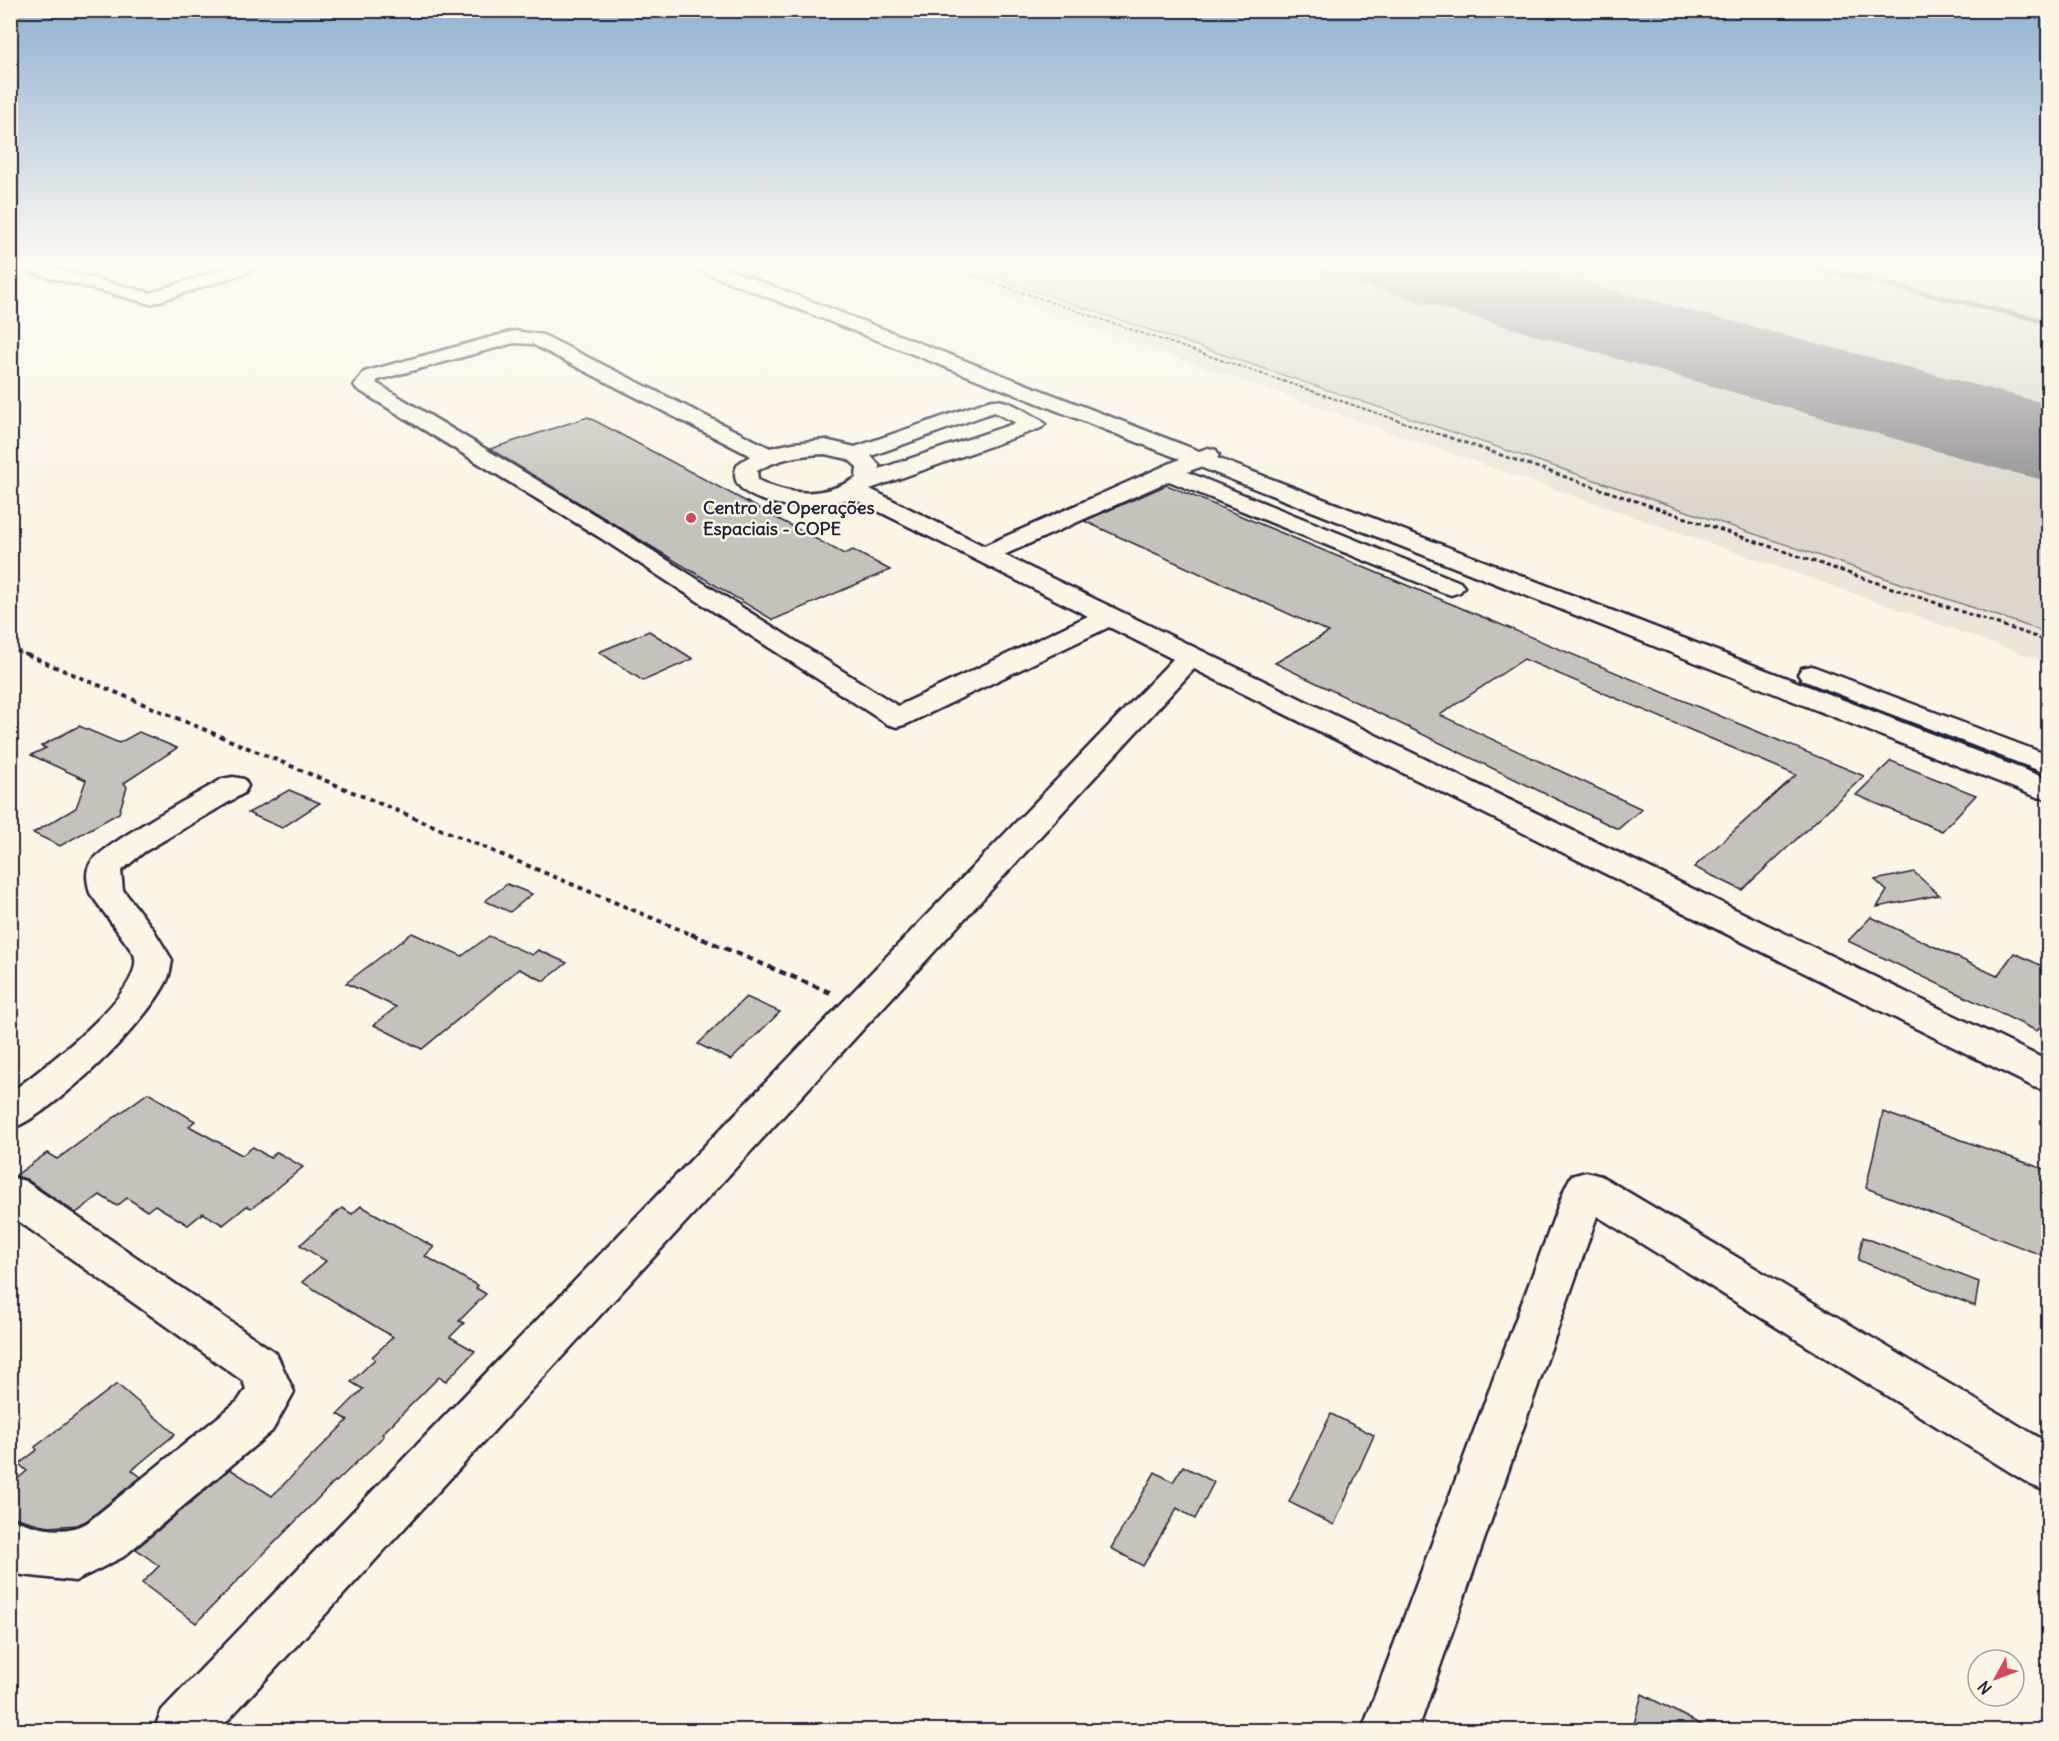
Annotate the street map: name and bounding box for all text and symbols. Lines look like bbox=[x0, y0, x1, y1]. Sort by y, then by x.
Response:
place label: Centro de Operações Espaciais - COPE bbox=[703, 496, 875, 540]
marker: Centro de Operações Espaciais - COPE bbox=[684, 511, 698, 525]
north arrow bbox=[1966, 1648, 2026, 1708]
text: N bbox=[1974, 1677, 1996, 1699]

